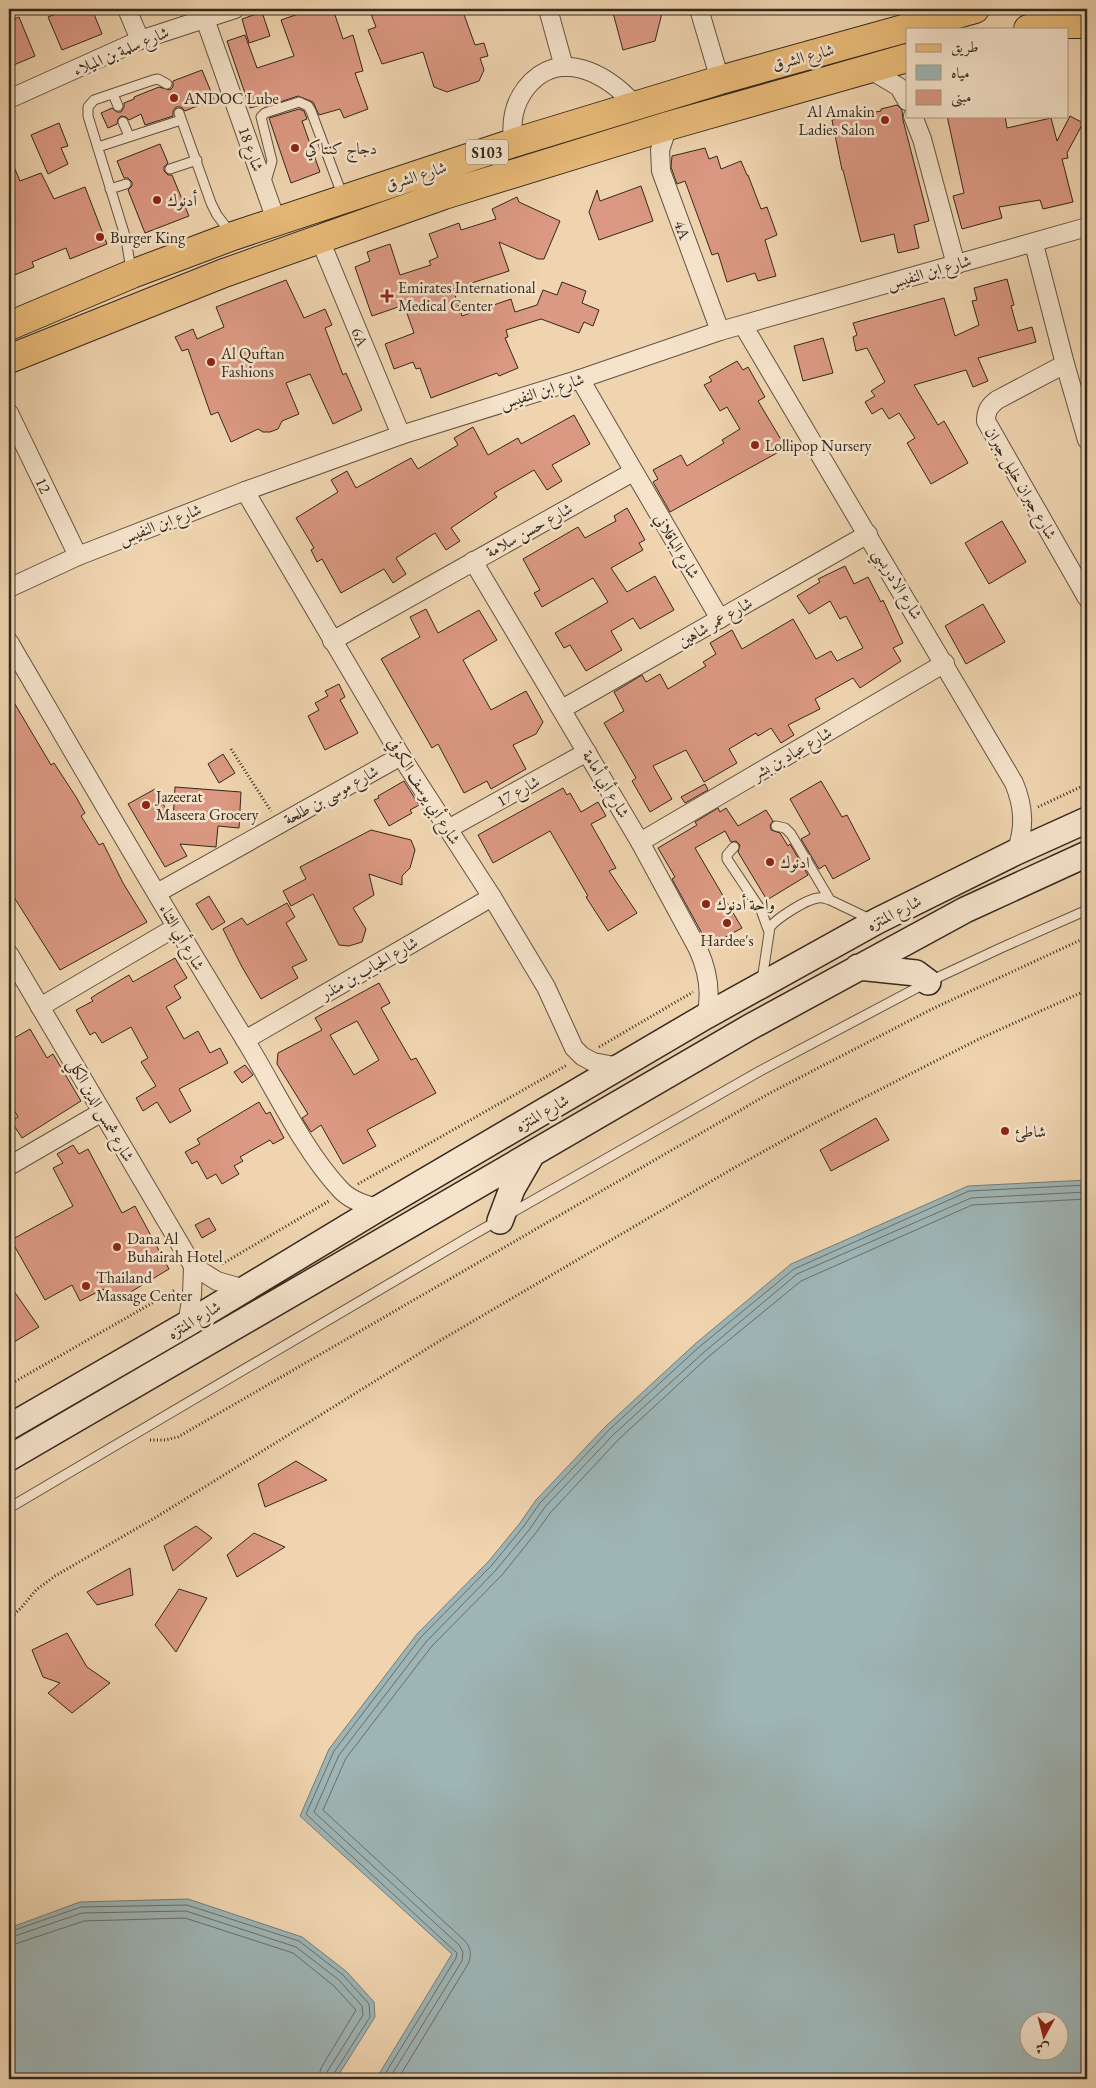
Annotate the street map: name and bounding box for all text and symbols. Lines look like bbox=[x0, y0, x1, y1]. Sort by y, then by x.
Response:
street label: شارع سلمة بن الميلاء bbox=[70, 21, 173, 83]
legend bbox=[906, 28, 1068, 118]
text: طريق bbox=[951, 37, 978, 57]
street label: شارع الشرق bbox=[770, 39, 837, 78]
text: مياه bbox=[951, 63, 969, 82]
text: مبنى bbox=[951, 87, 971, 108]
place label: ANDOC Lube bbox=[183, 88, 279, 109]
marker: ANDOC Lube bbox=[168, 92, 180, 104]
place label: Al Amakin Ladies Salon bbox=[799, 101, 876, 140]
marker: Al Amakin Ladies Salon bbox=[879, 114, 891, 126]
street label: شارع 18 bbox=[231, 124, 268, 175]
place label: دجاج كنتاكي bbox=[305, 138, 377, 163]
road number: S103 bbox=[466, 140, 508, 164]
marker: دجاج كنتاكي bbox=[289, 142, 301, 154]
street label: شارع الشرق bbox=[383, 156, 450, 199]
place label: أدنوك bbox=[167, 189, 197, 211]
marker: أدنوك bbox=[151, 194, 163, 206]
street label: 4A bbox=[670, 217, 696, 243]
place label: Burger King bbox=[110, 227, 186, 248]
marker: Burger King bbox=[94, 231, 106, 243]
street label: شارع ابن النفيس bbox=[884, 250, 975, 297]
place label: Emirates International Medical Center bbox=[398, 277, 536, 316]
marker: Emirates International Medical Center bbox=[380, 289, 394, 303]
street label: 6A bbox=[347, 324, 374, 351]
place label: Al Quftan Fashions bbox=[220, 343, 285, 382]
marker: Al Quftan Fashions bbox=[205, 356, 217, 368]
street label: شارع ابن النفيس bbox=[497, 368, 588, 417]
street label: شارع جبران خليل جبران bbox=[978, 423, 1062, 545]
place label: Lollipop Nursery bbox=[765, 435, 873, 456]
marker: Lollipop Nursery bbox=[749, 439, 761, 451]
street label: 12 bbox=[31, 474, 57, 497]
street label: شارع حسن سلامة bbox=[482, 498, 578, 565]
street label: شارع ابن النفيس bbox=[116, 499, 205, 552]
street label: شارع الباقلاني bbox=[647, 510, 705, 584]
street label: شارع الادريسي bbox=[864, 545, 927, 626]
street label: شارع عمر شاهين bbox=[674, 592, 758, 654]
street label: شارع عباد بن بشر bbox=[747, 722, 837, 788]
street label: شارع أبي يوسف الكوفي bbox=[380, 733, 466, 850]
street label: شارع أبي أمامة bbox=[575, 746, 635, 823]
street label: شارع موسى بن طلحة bbox=[280, 760, 384, 832]
street label: شارع 17 bbox=[493, 771, 545, 814]
place label: Jazeerat Maseera Grocery bbox=[154, 786, 260, 825]
marker: Jazeerat Maseera Grocery bbox=[140, 799, 152, 811]
place label: ادنوك bbox=[780, 852, 810, 873]
marker: ادنوك bbox=[764, 856, 776, 868]
street label: شارع المنتزه bbox=[863, 890, 926, 938]
place label: واحة أدنوك bbox=[716, 893, 775, 915]
marker: واحة أدنوك bbox=[700, 898, 712, 910]
street label: شارع أبي الثناء bbox=[152, 899, 210, 976]
marker: Hardee's bbox=[721, 917, 733, 929]
place label: Hardee's bbox=[700, 930, 754, 951]
street label: شارع الحباب بن منذر bbox=[315, 932, 423, 1008]
street label: شارع شمس الدين الكلي bbox=[59, 1055, 139, 1168]
street label: شارع المنتزه bbox=[511, 1089, 574, 1139]
place label: شاطئ bbox=[1015, 1121, 1046, 1143]
marker: شاطئ bbox=[999, 1125, 1011, 1137]
place label: Dana Al Buhairah Hotel bbox=[127, 1228, 223, 1267]
marker: Dana Al Buhairah Hotel bbox=[111, 1241, 123, 1253]
place label: Thailand Massage Center bbox=[96, 1267, 193, 1306]
marker: Thailand Massage Center bbox=[80, 1280, 92, 1292]
street label: شارع المنتزه bbox=[163, 1296, 226, 1347]
north arrow bbox=[1018, 2010, 1068, 2060]
text: ش bbox=[1034, 2039, 1050, 2059]

